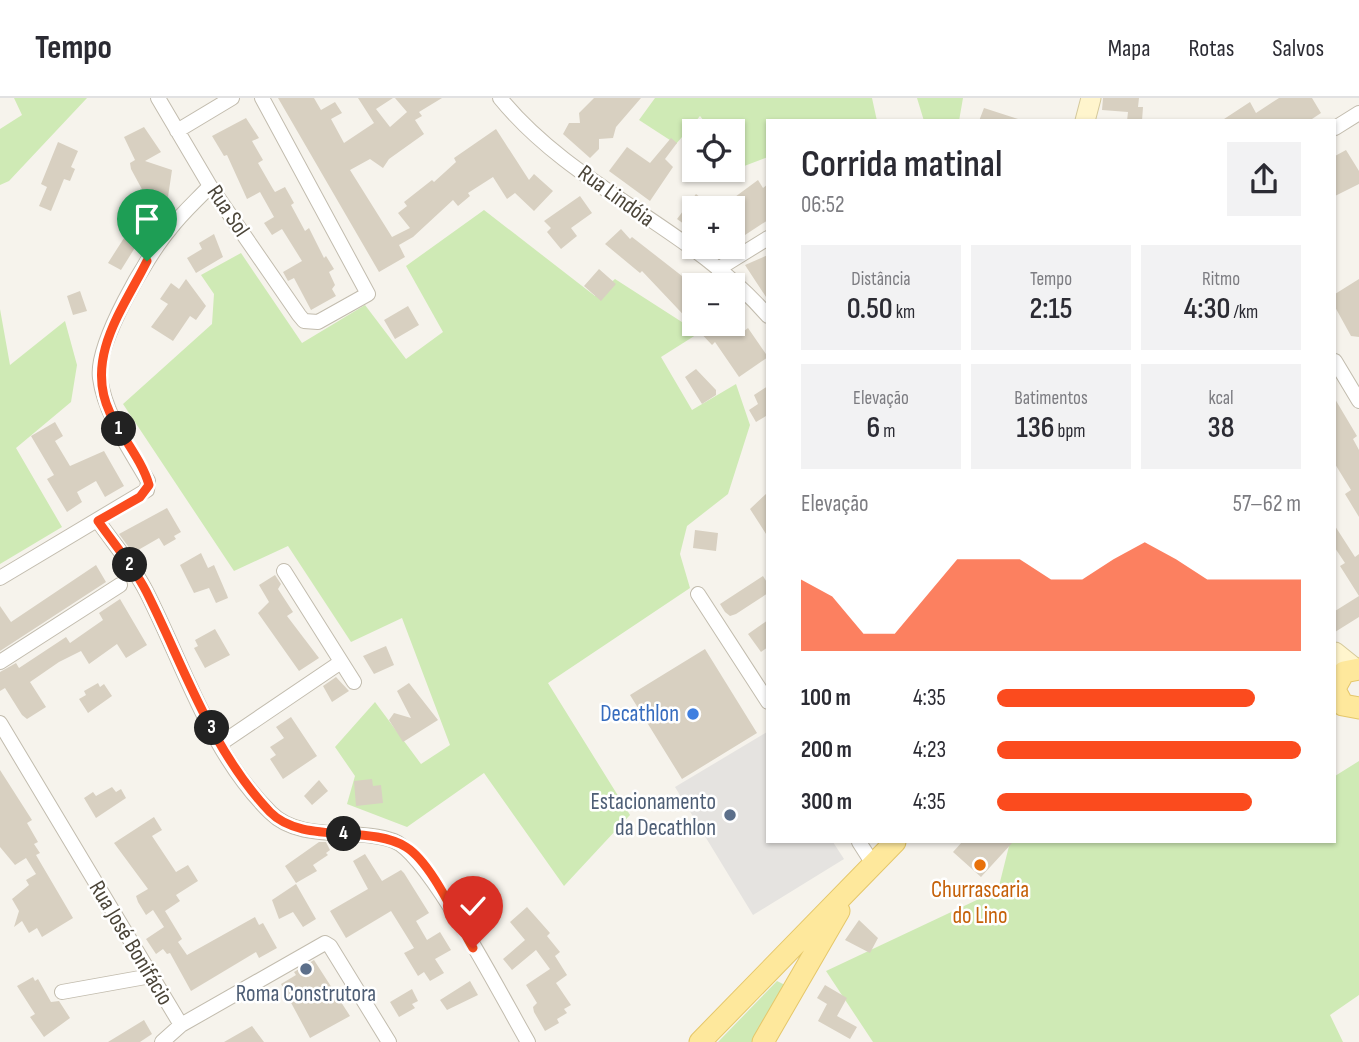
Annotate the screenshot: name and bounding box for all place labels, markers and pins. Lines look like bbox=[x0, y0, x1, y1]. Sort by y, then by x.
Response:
pin bbox=[117, 189, 177, 261]
pin: 1 bbox=[102, 412, 136, 446]
pin: 2 bbox=[113, 547, 148, 582]
place label: Decathlon bbox=[600, 700, 679, 728]
marker: Decathlon bbox=[685, 706, 701, 722]
pin: 3 bbox=[194, 710, 230, 746]
place label: Estacionamento da Decathlon bbox=[590, 788, 716, 842]
marker: Estacionamento da Decathlon bbox=[722, 807, 738, 823]
pin: 4 bbox=[326, 816, 362, 852]
marker: Churrascaria do Lino bbox=[972, 857, 988, 873]
pin bbox=[443, 876, 503, 948]
place label: Churrascaria do Lino bbox=[931, 876, 1029, 930]
marker: Roma Construtora bbox=[298, 961, 314, 977]
place label: Roma Construtora bbox=[236, 980, 376, 1008]

